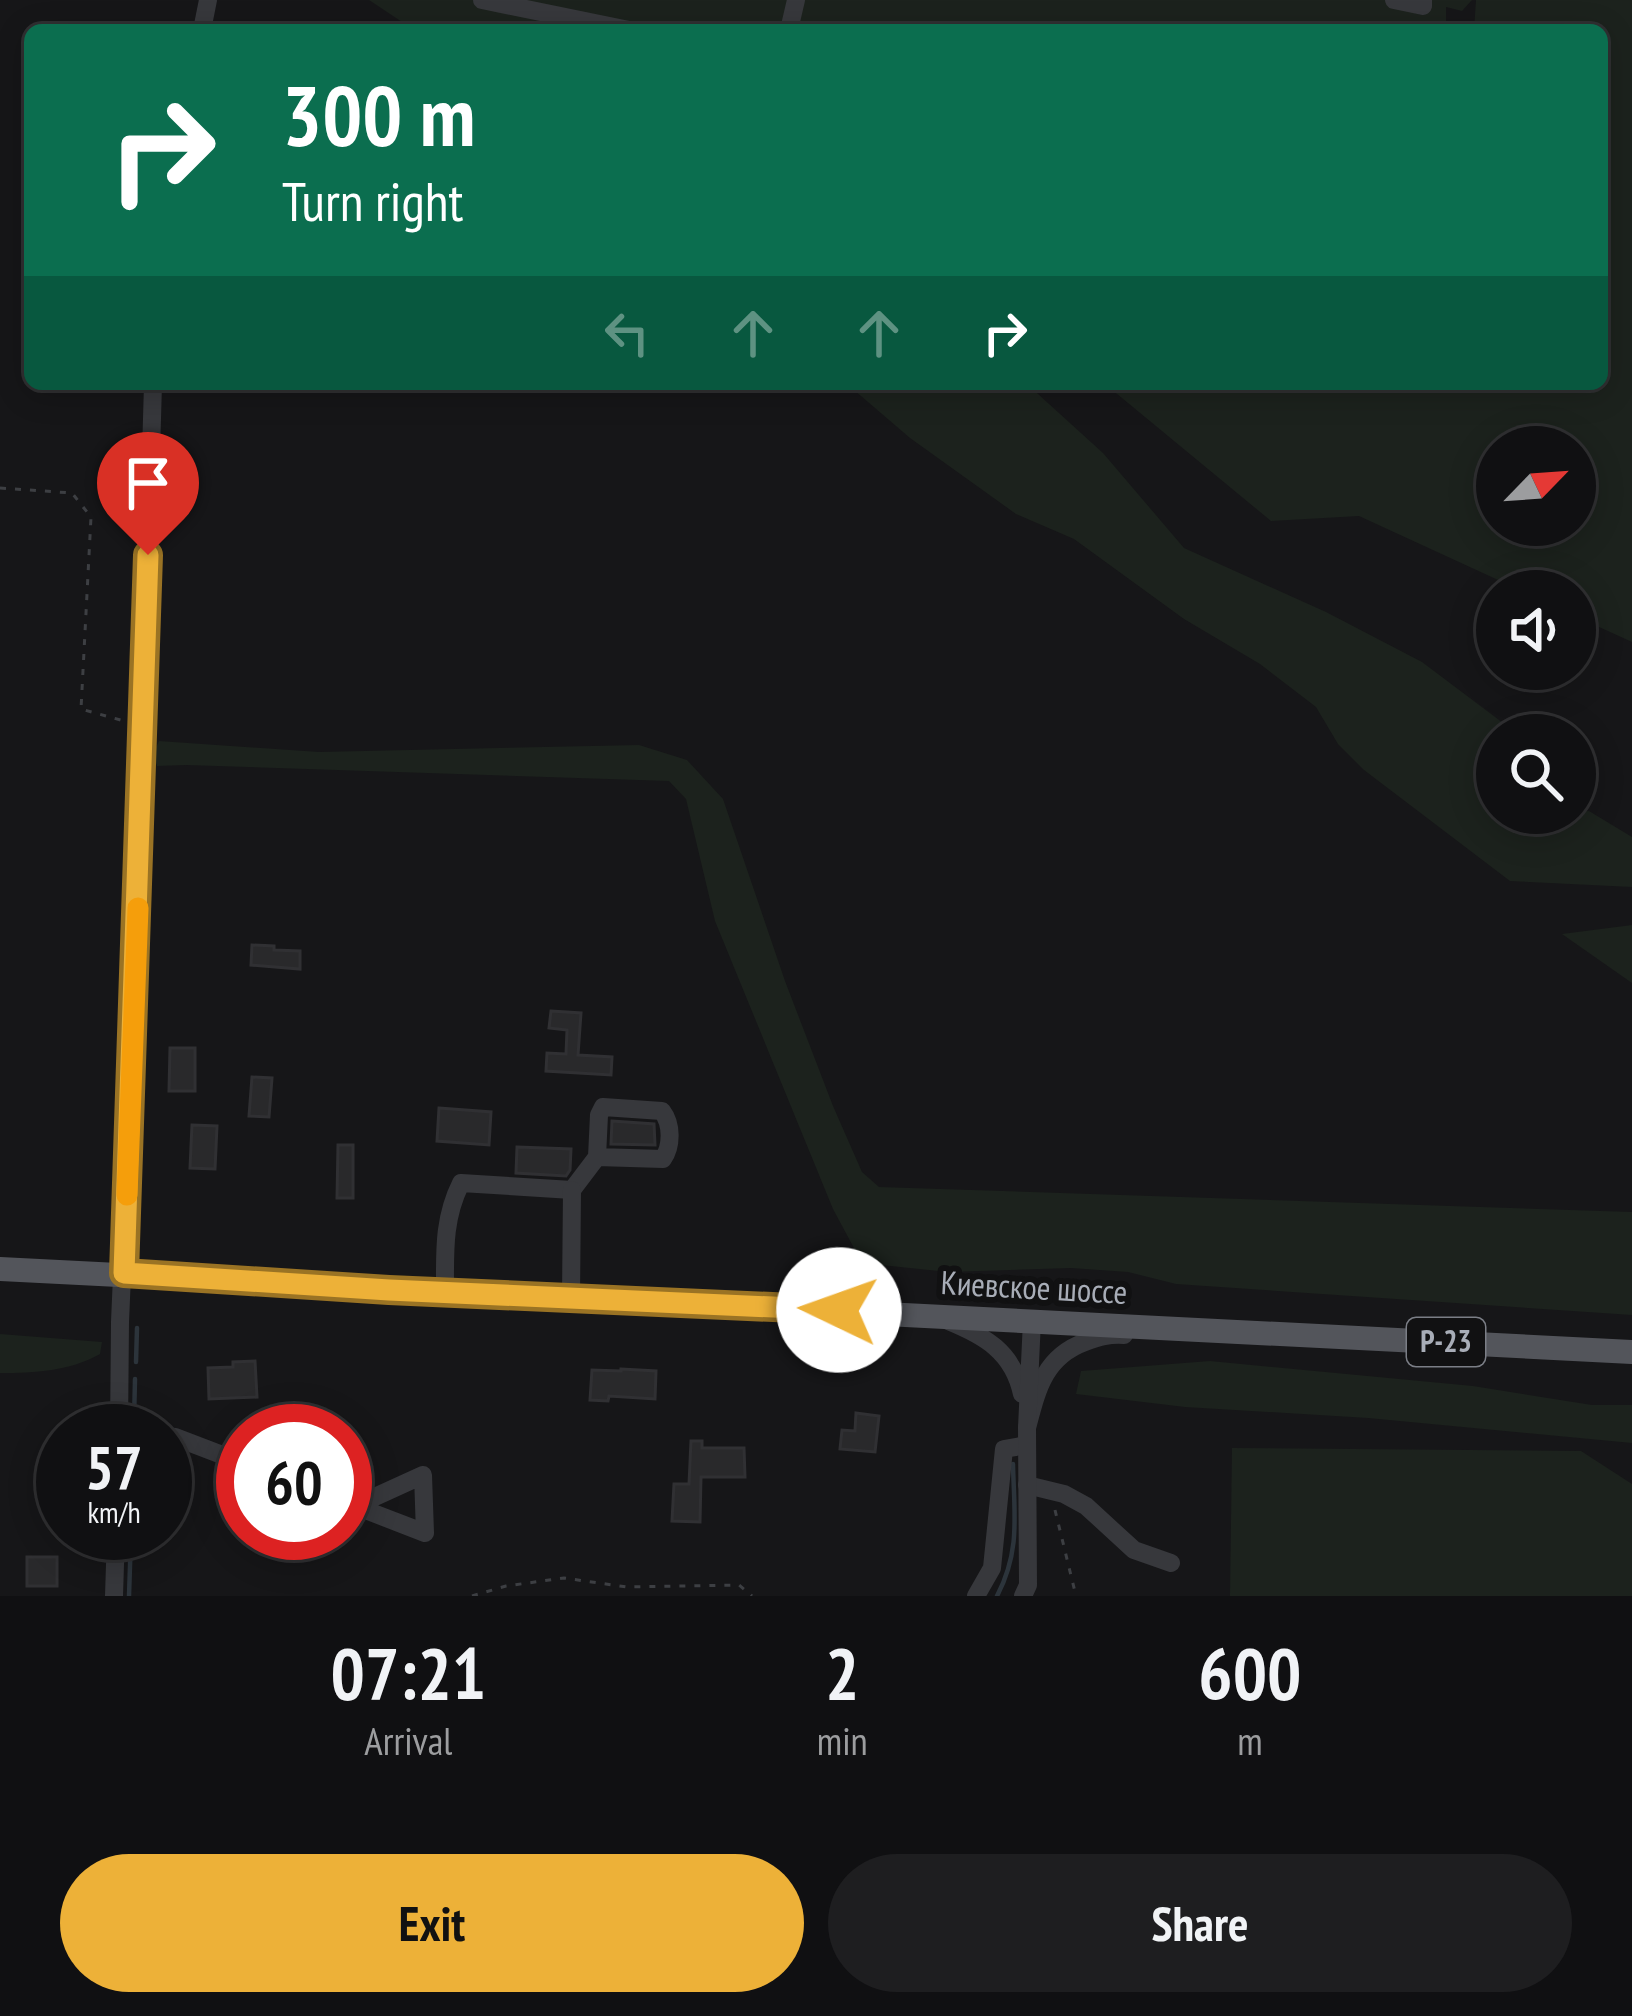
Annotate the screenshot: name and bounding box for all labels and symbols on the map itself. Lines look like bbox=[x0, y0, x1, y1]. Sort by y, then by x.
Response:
north arrow bbox=[1476, 426, 1596, 546]
pin bbox=[97, 432, 199, 555]
position arrow bbox=[776, 1247, 902, 1373]
street label: Киевское шоссе bbox=[940, 1260, 1128, 1313]
road number: Р-23 bbox=[1407, 1318, 1485, 1366]
speed limit sign: 60 bbox=[216, 1404, 372, 1560]

